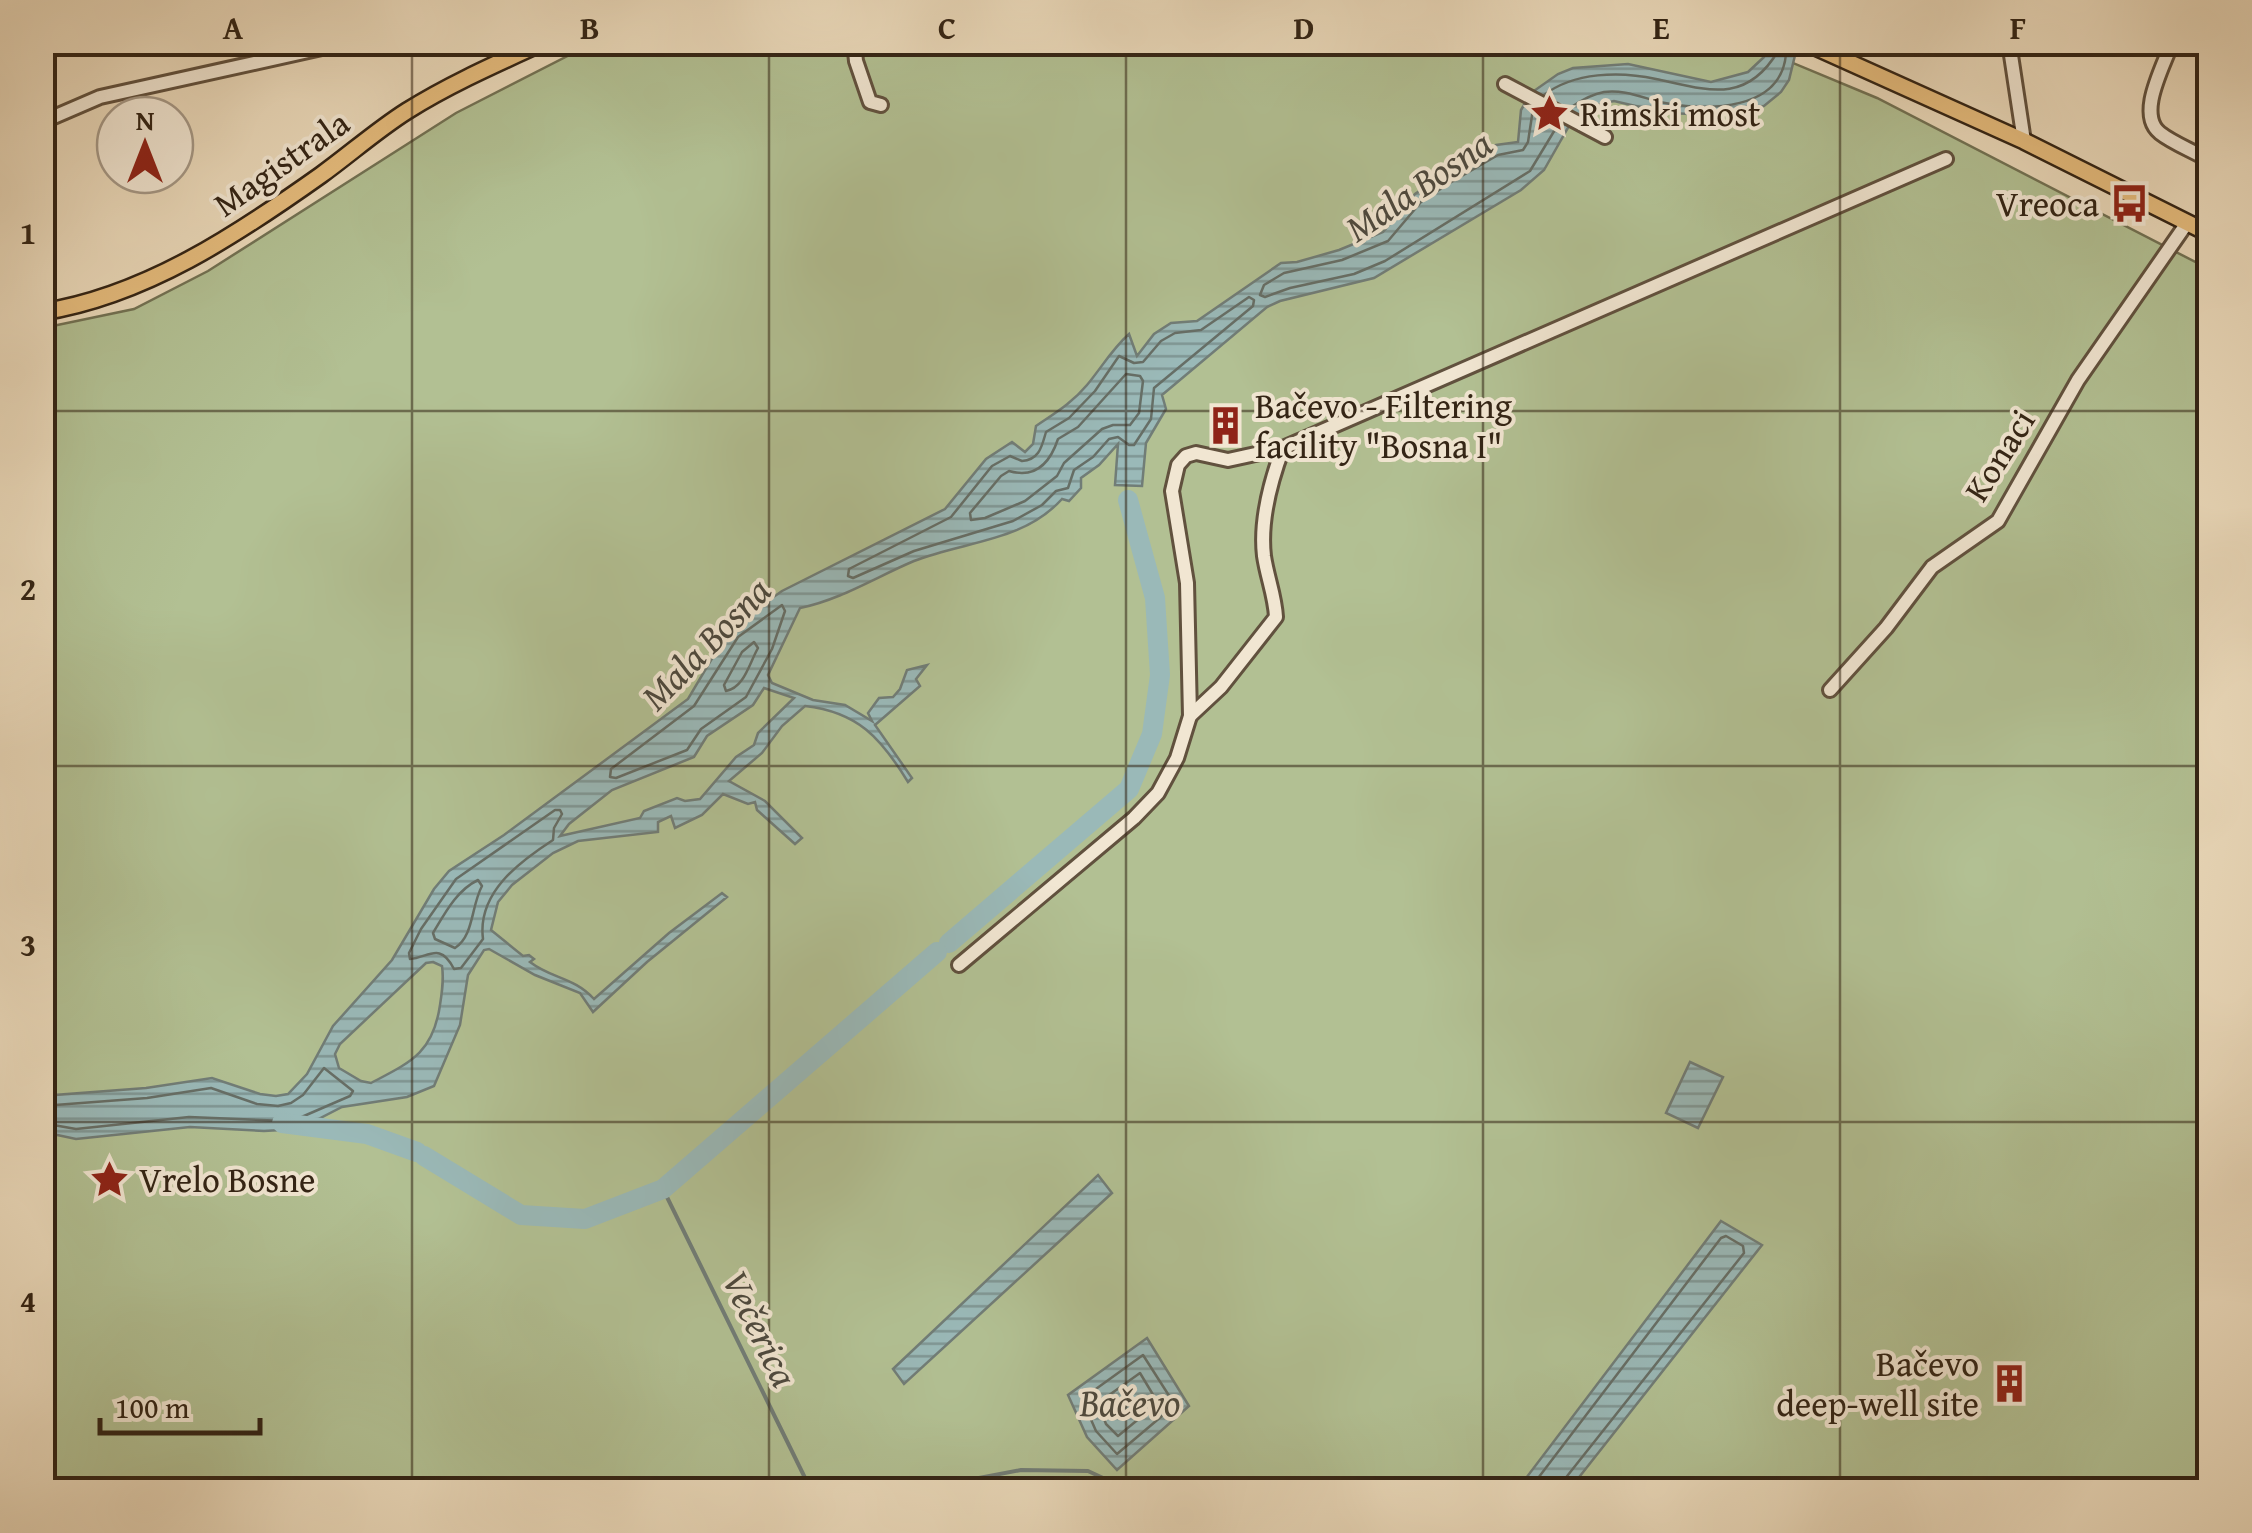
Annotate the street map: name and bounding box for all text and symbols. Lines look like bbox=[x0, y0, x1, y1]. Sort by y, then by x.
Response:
text: A bbox=[223, 4, 244, 51]
text: B bbox=[580, 4, 600, 51]
text: C bbox=[938, 4, 956, 51]
text: D bbox=[1294, 4, 1314, 51]
text: E bbox=[1652, 4, 1670, 51]
text: F bbox=[2010, 4, 2026, 51]
place label: Rimski most bbox=[1580, 88, 1760, 139]
place icon: Rimski most bbox=[1529, 92, 1571, 134]
north arrow bbox=[95, 95, 195, 195]
street label: Magistrala bbox=[203, 97, 360, 229]
text: N bbox=[136, 99, 155, 140]
water label: Mala Bosna bbox=[1333, 115, 1503, 255]
place label: Vreoca bbox=[1996, 178, 2099, 229]
bus stop icon: Vreoca bbox=[2108, 182, 2150, 224]
text: 1 bbox=[20, 209, 36, 256]
place label: Bačevo - Filtering facility "Bosna I" bbox=[1255, 380, 1513, 471]
street label: Konaci bbox=[1951, 399, 2047, 511]
building icon: Bačevo - Filtering facility "Bosna I" bbox=[1204, 404, 1246, 446]
water label: Mala Bosna bbox=[627, 563, 783, 722]
text: 2 bbox=[20, 565, 36, 612]
text: 3 bbox=[20, 921, 36, 968]
place label: Vrelo Bosne bbox=[139, 1154, 315, 1205]
place icon: Vrelo Bosne bbox=[88, 1158, 130, 1200]
water label: Večerica bbox=[709, 1260, 813, 1396]
text: 4 bbox=[20, 1277, 36, 1324]
place label: Bačevo deep-well site bbox=[1776, 1338, 1979, 1429]
building icon: Bačevo deep-well site bbox=[1988, 1362, 2030, 1404]
scale bar bbox=[100, 1373, 260, 1435]
water label: Bačevo bbox=[1079, 1374, 1180, 1430]
text: 100 m bbox=[115, 1385, 190, 1429]

